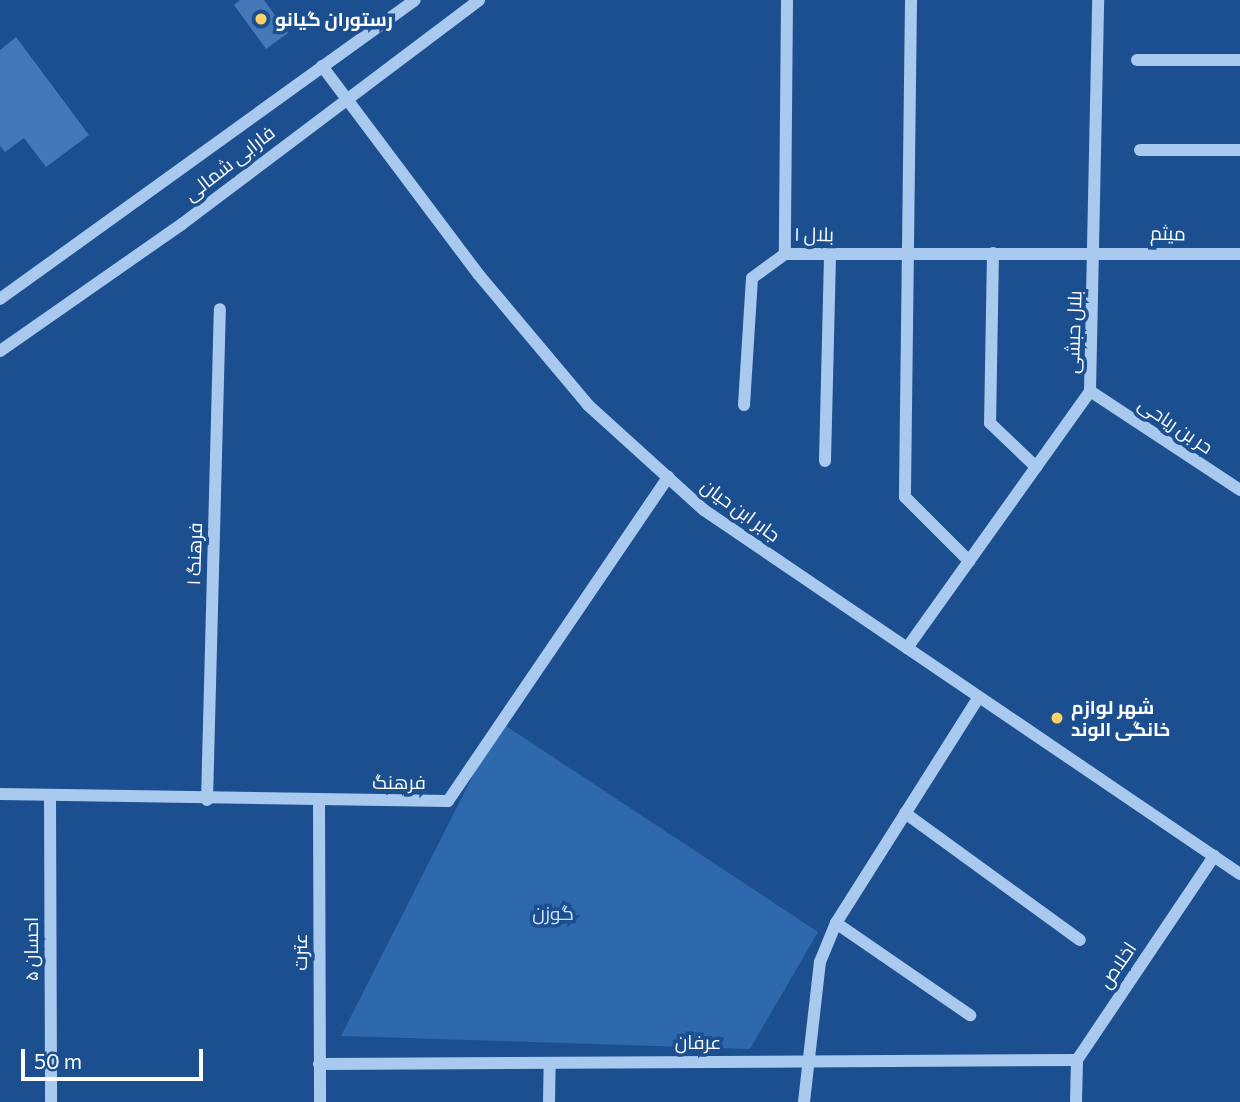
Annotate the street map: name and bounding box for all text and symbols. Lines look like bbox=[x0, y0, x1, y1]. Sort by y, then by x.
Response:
place label: رستوران گیانو bbox=[275, 8, 393, 30]
marker: رستوران گیانو bbox=[253, 11, 269, 27]
street label: فارابی شمالی bbox=[179, 120, 279, 206]
street label: میثم bbox=[1150, 221, 1186, 245]
street label: بلال ۱ bbox=[794, 222, 834, 246]
street label: بلال حبشی bbox=[1060, 290, 1086, 374]
street label: حر بن ریاحی bbox=[1134, 392, 1218, 458]
street label: جابر ابن حیان bbox=[697, 474, 785, 546]
street label: فرهنگ ۱ bbox=[182, 522, 206, 586]
place label: شهر لوازم خانگی الوند bbox=[1071, 696, 1170, 740]
marker: شهر لوازم خانگی الوند bbox=[1049, 710, 1065, 726]
street label: فرهنگ bbox=[372, 771, 426, 793]
park label: گوزن bbox=[532, 902, 574, 924]
street label: احسان ۵ bbox=[20, 917, 42, 981]
street label: عترت bbox=[289, 933, 311, 971]
street label: اخلاص bbox=[1093, 937, 1141, 993]
street label: عرفان bbox=[675, 1031, 721, 1053]
scale bar bbox=[24, 1036, 206, 1080]
text: 50 m bbox=[34, 1048, 82, 1073]

